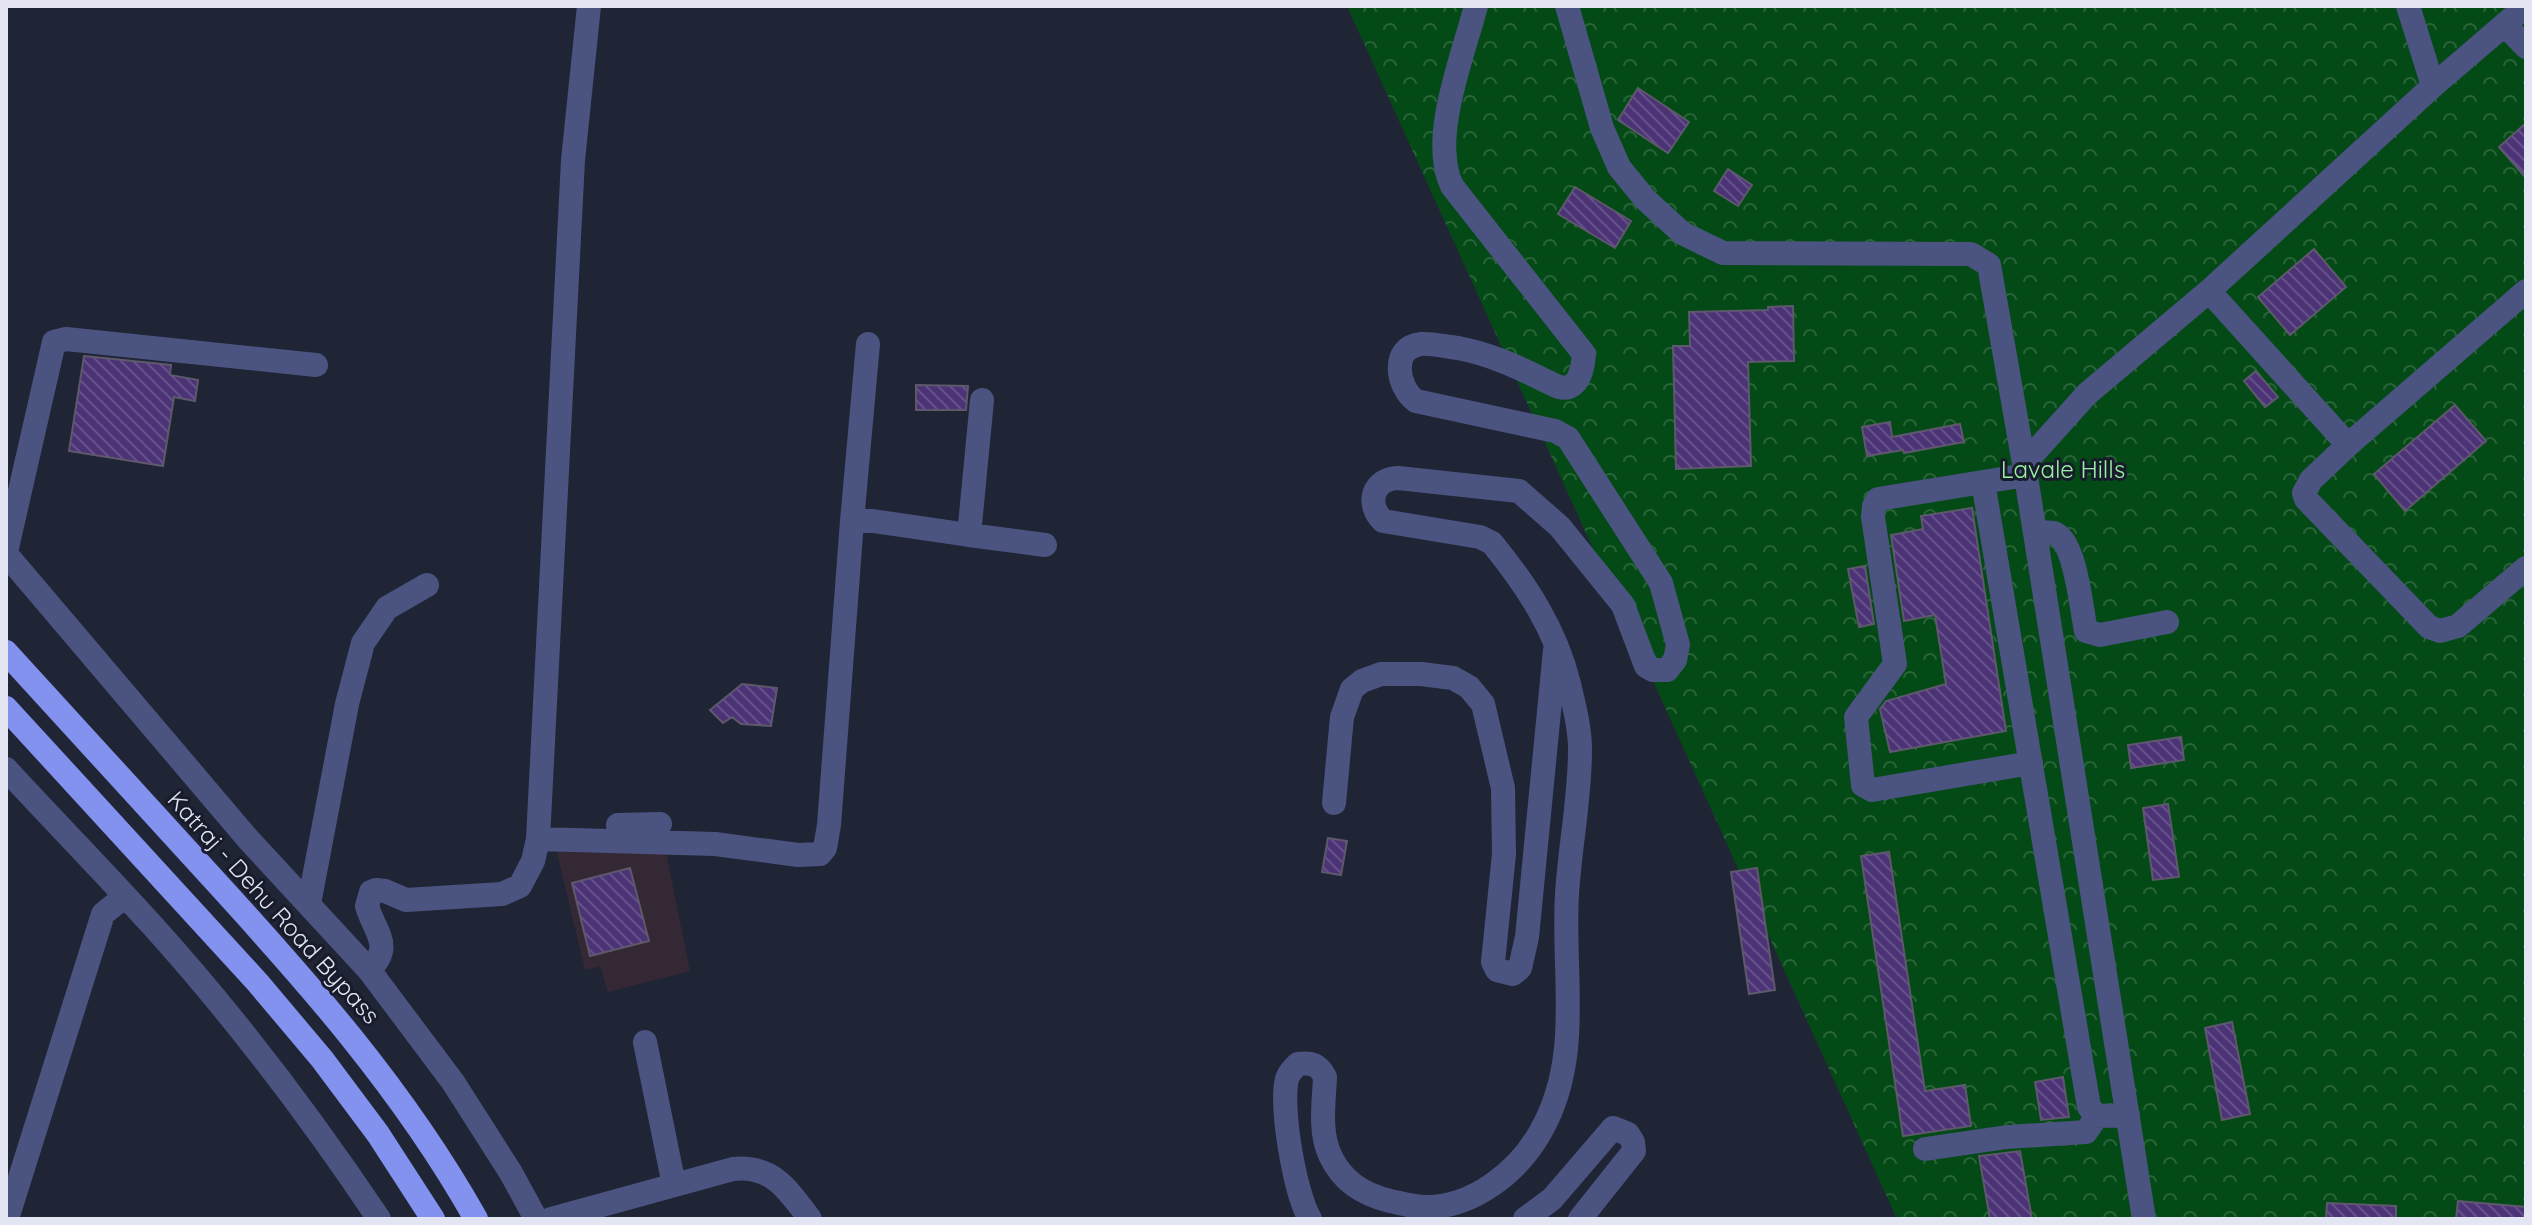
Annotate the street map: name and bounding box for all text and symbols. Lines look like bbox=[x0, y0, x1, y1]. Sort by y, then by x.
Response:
park label: Lavale Hills bbox=[2001, 454, 2125, 484]
street label: Katraj - Dehu Road Bypass bbox=[161, 784, 387, 1030]

